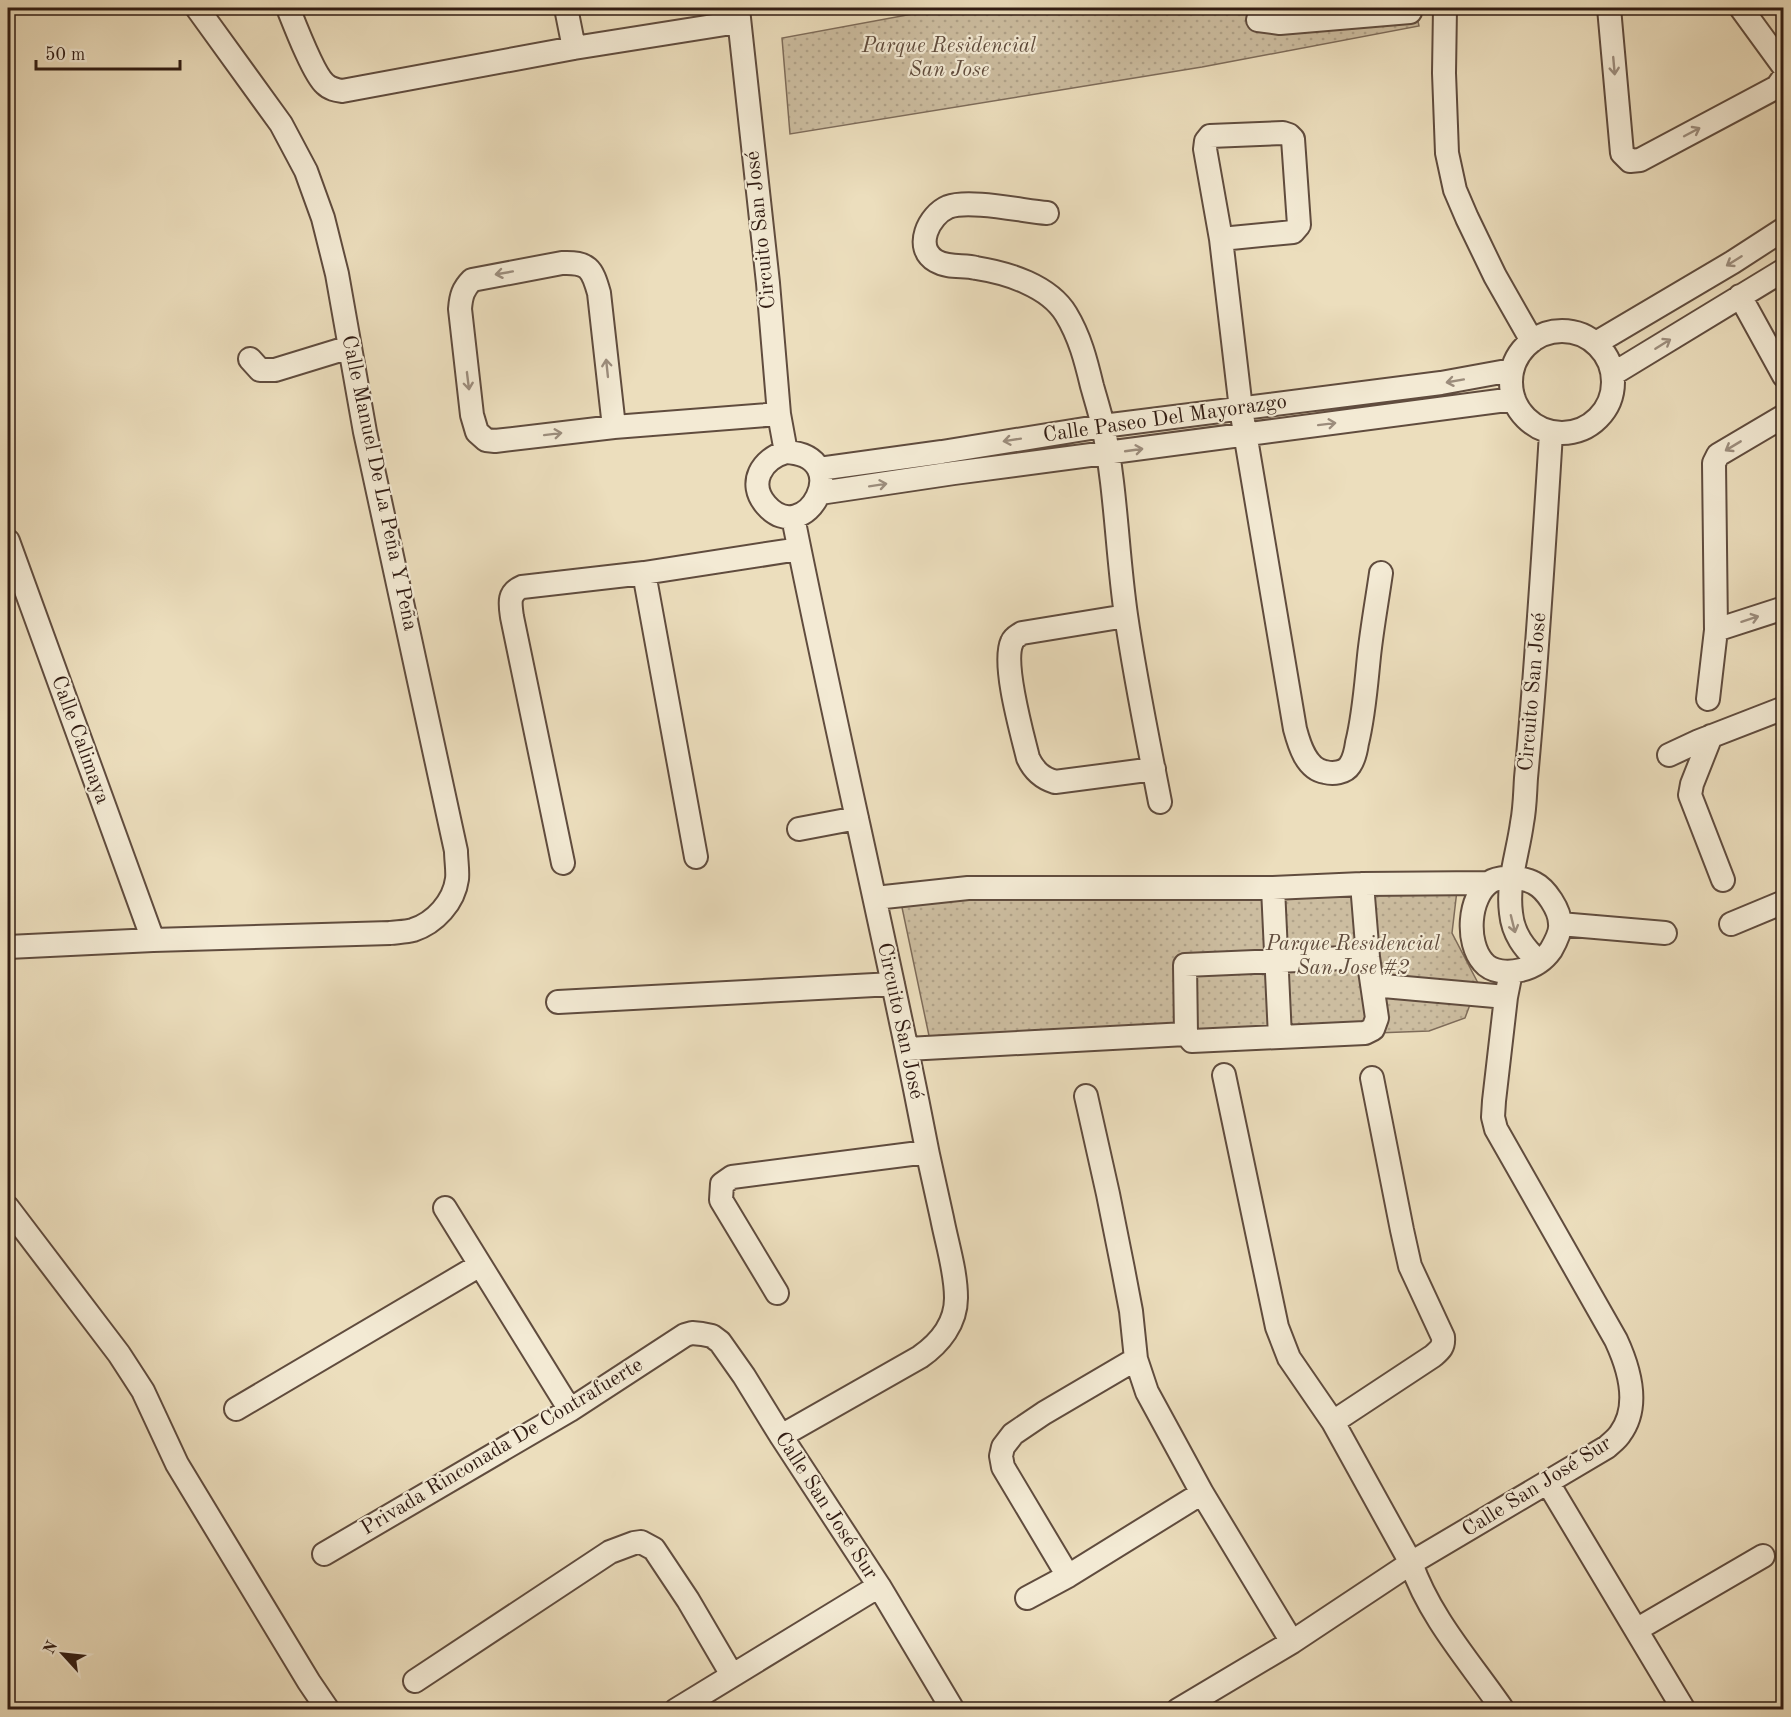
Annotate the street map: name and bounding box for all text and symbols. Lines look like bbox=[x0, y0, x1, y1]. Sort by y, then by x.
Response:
scale bar bbox=[36, 33, 180, 71]
park label: Parque Residencial San Jose bbox=[861, 36, 1036, 81]
text: 50 m bbox=[45, 46, 85, 64]
one-way arrow bbox=[1609, 55, 1620, 75]
one-way arrow bbox=[1683, 126, 1701, 138]
street label: Circuito San José bbox=[742, 150, 780, 310]
one-way arrow bbox=[1726, 256, 1743, 268]
one-way arrow bbox=[495, 268, 515, 279]
street label: Calle Manuel De La Peña Y Peña bbox=[337, 333, 421, 633]
one-way arrow bbox=[1654, 337, 1671, 349]
one-way arrow bbox=[602, 359, 613, 379]
one-way arrow bbox=[463, 371, 474, 391]
one-way arrow bbox=[1446, 376, 1465, 387]
street label: Calle Paseo Del Mayorazgo bbox=[1042, 391, 1288, 447]
one-way arrow bbox=[1317, 418, 1336, 429]
one-way arrow bbox=[542, 428, 562, 439]
one-way arrow bbox=[1003, 435, 1022, 446]
one-way arrow bbox=[1725, 440, 1742, 452]
one-way arrow bbox=[1123, 444, 1143, 455]
one-way arrow bbox=[868, 479, 887, 490]
street label: Circuito San José bbox=[1516, 612, 1550, 772]
one-way arrow bbox=[1740, 613, 1759, 624]
street label: Calle Calimaya bbox=[47, 673, 113, 807]
one-way arrow bbox=[1508, 914, 1520, 933]
park label: Parque Residencial San Jose #2 bbox=[1265, 934, 1440, 979]
street label: Circuito San José bbox=[873, 941, 927, 1101]
street label: Privada Rinconada De Contrafuerte bbox=[357, 1354, 647, 1540]
street label: Calle San José Sur bbox=[771, 1428, 882, 1584]
street label: Calle San José Sur bbox=[1459, 1433, 1615, 1541]
north arrow bbox=[33, 1624, 93, 1684]
text: N bbox=[42, 1638, 62, 1657]

